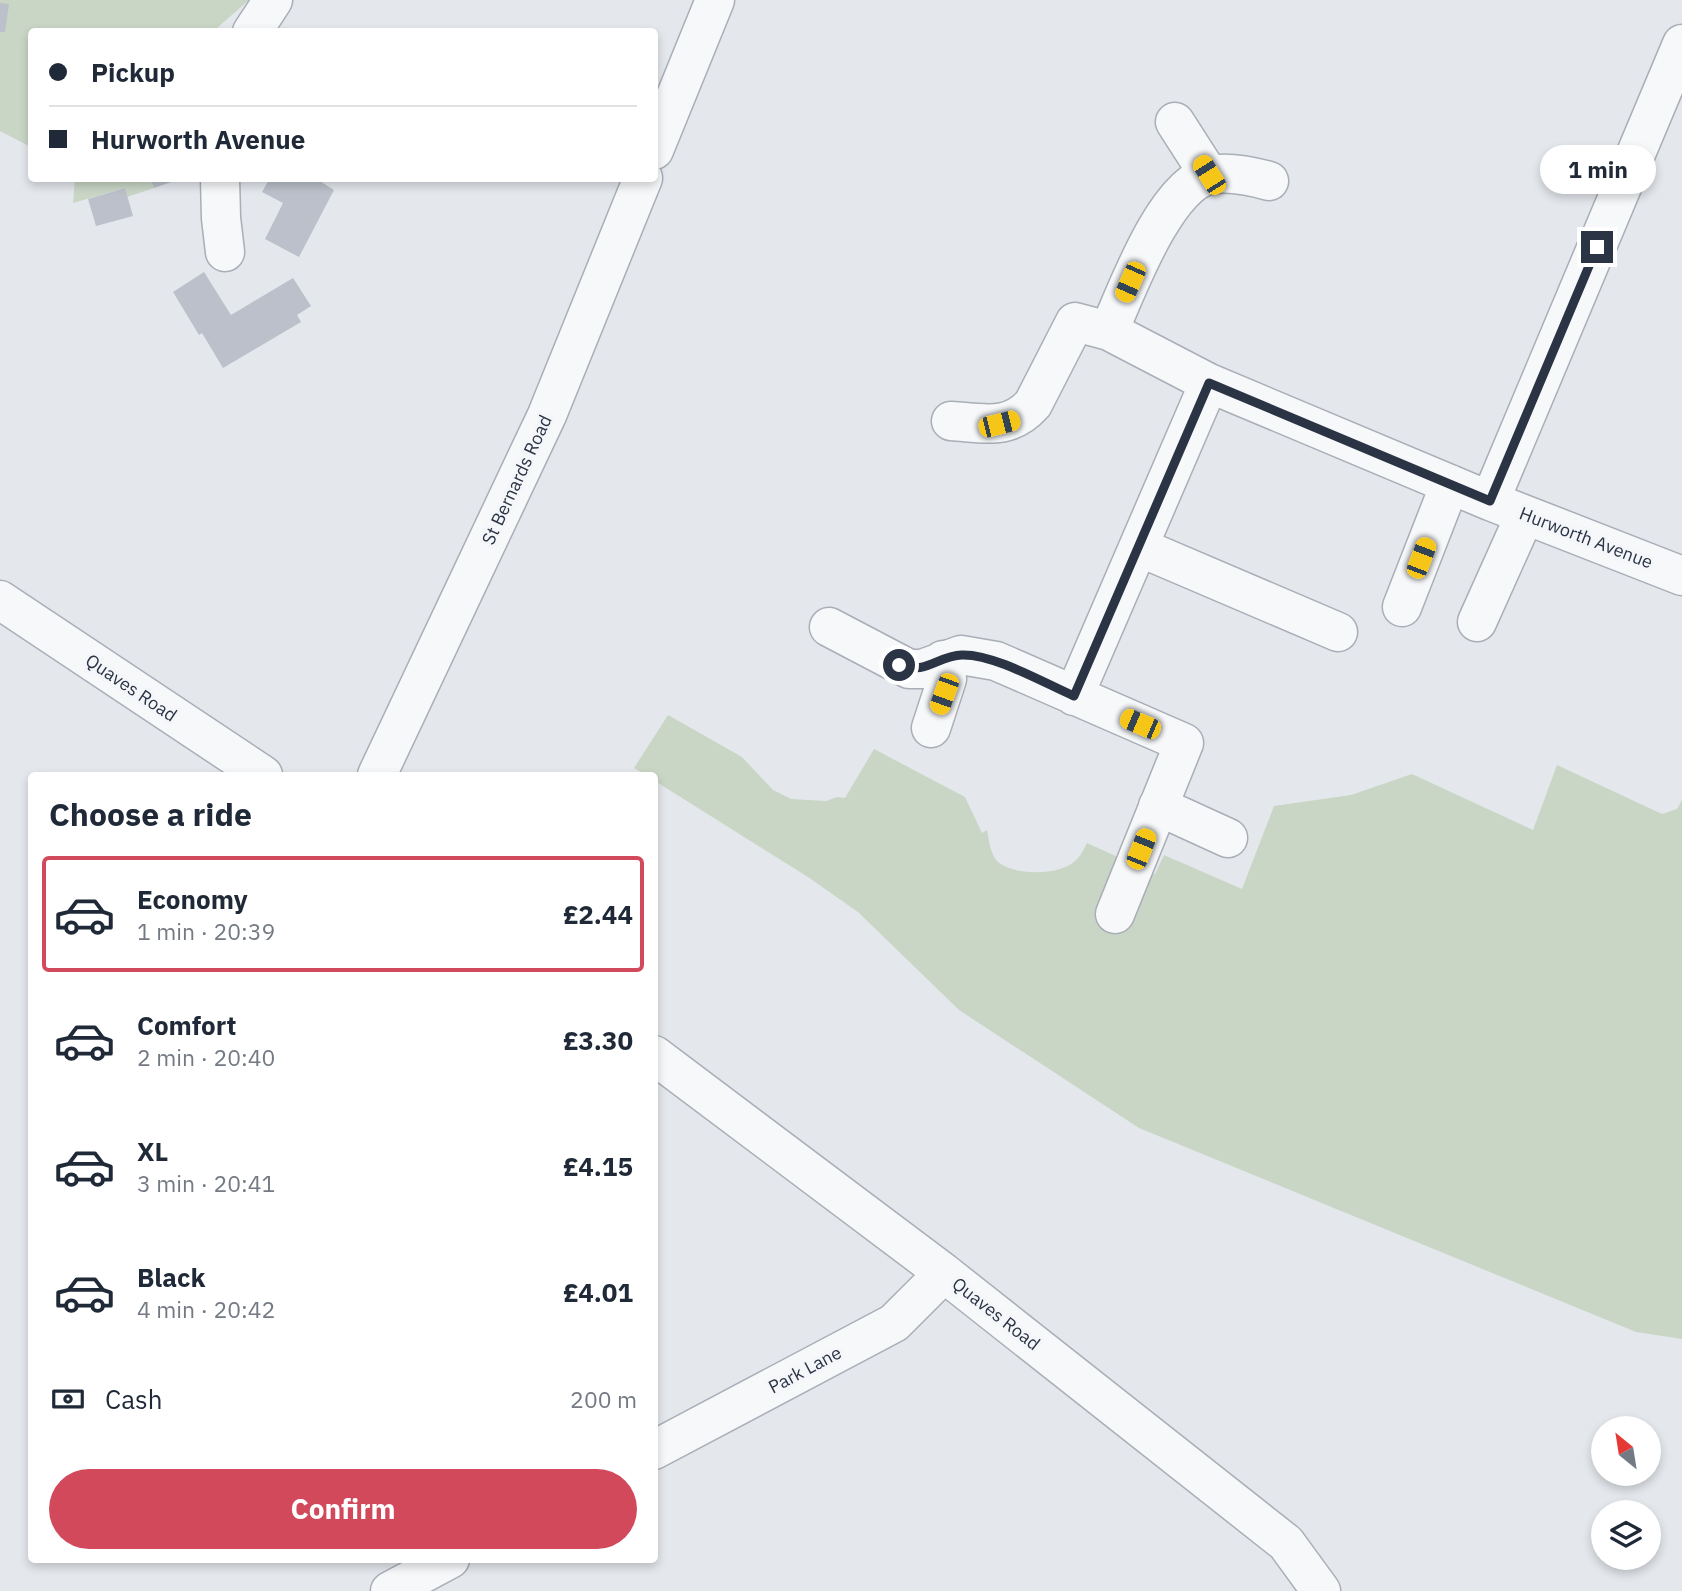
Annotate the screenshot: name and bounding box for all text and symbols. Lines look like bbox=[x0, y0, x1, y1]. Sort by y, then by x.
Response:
text: Pickup bbox=[91, 55, 175, 89]
text: Hurworth Avenue bbox=[91, 122, 305, 156]
callout: 1 min bbox=[1539, 146, 1655, 194]
car bbox=[1189, 152, 1230, 198]
text: 1 min bbox=[1568, 154, 1628, 184]
route end bbox=[1581, 231, 1613, 263]
car bbox=[1112, 259, 1149, 305]
car bbox=[977, 409, 1022, 439]
street label: St Bernards Road bbox=[476, 411, 557, 548]
street label: Hurworth Avenue bbox=[1516, 502, 1656, 574]
car bbox=[1404, 535, 1439, 581]
street label: Quaves Road bbox=[81, 649, 181, 727]
route start bbox=[883, 649, 915, 681]
car bbox=[927, 671, 962, 717]
car bbox=[1117, 706, 1164, 742]
text: Choose a ride bbox=[49, 793, 252, 835]
car bbox=[1124, 826, 1159, 872]
text: Economy bbox=[137, 882, 248, 916]
icon: car bbox=[53, 883, 116, 946]
text: £2.44 bbox=[563, 897, 633, 931]
text: 1 min · 20:39 bbox=[137, 916, 275, 946]
text: Comfort bbox=[137, 1008, 236, 1042]
icon: car bbox=[53, 1009, 116, 1072]
text: £3.30 bbox=[563, 1023, 633, 1057]
text: 2 min · 20:40 bbox=[137, 1042, 275, 1072]
text: XL bbox=[137, 1134, 168, 1168]
icon: car bbox=[53, 1135, 116, 1198]
text: £4.15 bbox=[563, 1149, 633, 1183]
text: 3 min · 20:41 bbox=[137, 1168, 275, 1198]
text: Black bbox=[137, 1260, 205, 1294]
icon: car bbox=[53, 1261, 116, 1324]
street label: Quaves Road bbox=[948, 1272, 1045, 1355]
text: £4.01 bbox=[563, 1275, 633, 1309]
text: 4 min · 20:42 bbox=[137, 1294, 275, 1324]
street label: Park Lane bbox=[764, 1341, 845, 1398]
icon: cash bbox=[49, 1380, 87, 1418]
text: Cash bbox=[105, 1382, 162, 1416]
text: 200 m bbox=[570, 1384, 637, 1414]
north arrow bbox=[1591, 1416, 1661, 1486]
map controls bbox=[1591, 1416, 1661, 1570]
button: Confirm bbox=[49, 1469, 637, 1549]
button: layers bbox=[1591, 1500, 1661, 1570]

